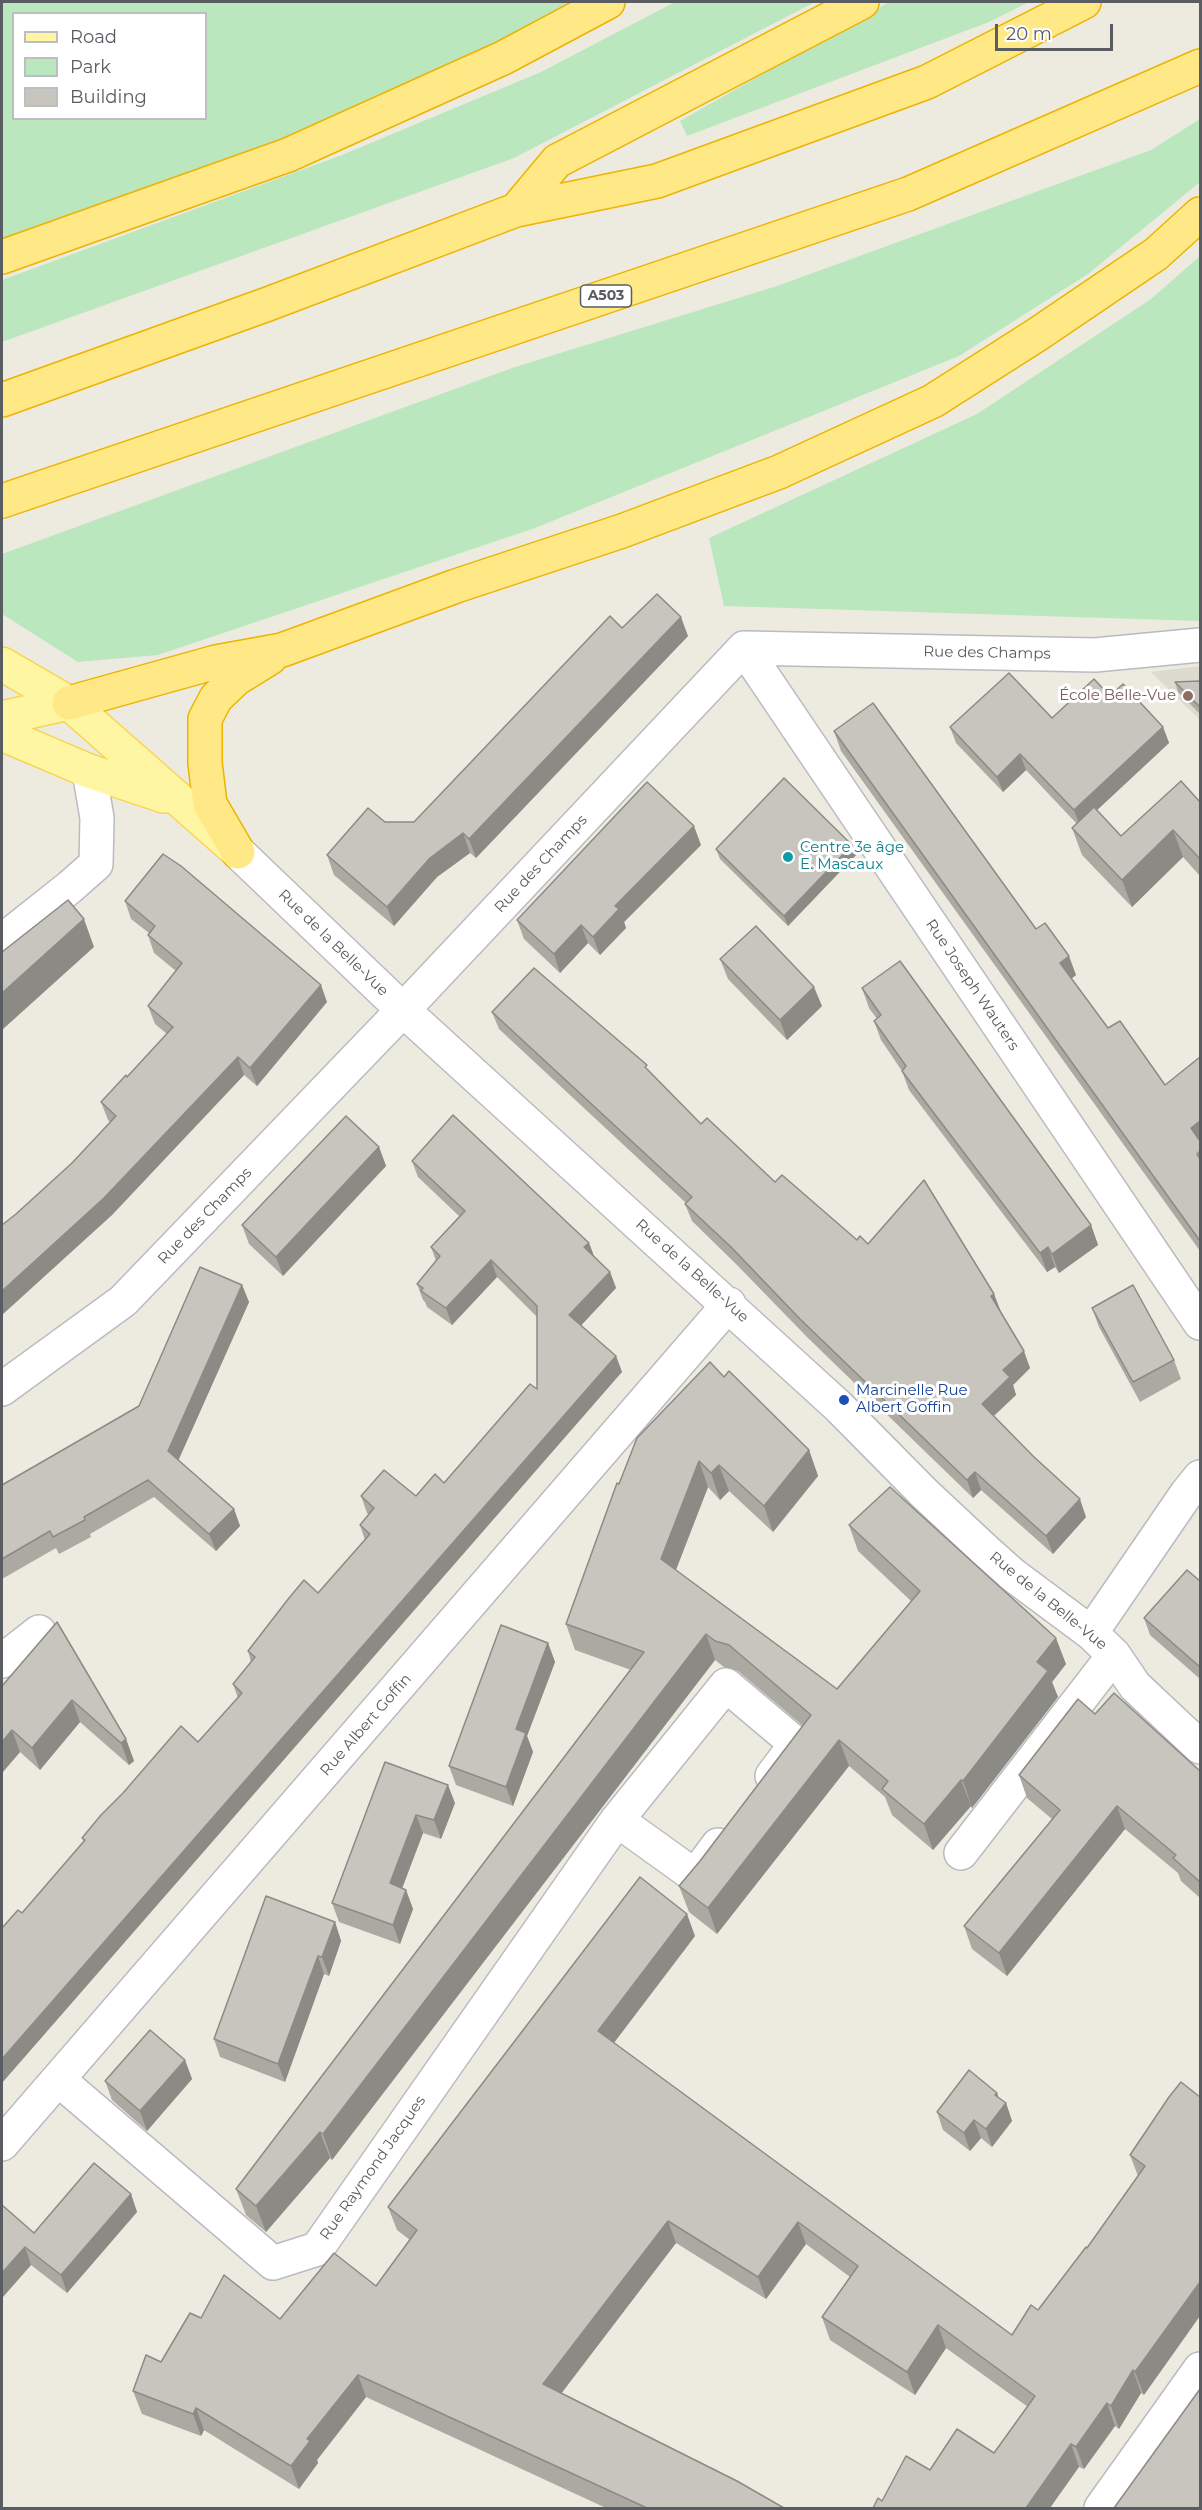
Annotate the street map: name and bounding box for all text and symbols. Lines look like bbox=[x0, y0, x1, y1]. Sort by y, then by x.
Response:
legend bbox=[12, 12, 207, 120]
scale bar bbox=[998, 12, 1116, 50]
text: 20 m bbox=[1006, 23, 1052, 45]
text: Road bbox=[70, 26, 117, 48]
text: Park bbox=[70, 56, 111, 78]
text: Building bbox=[70, 86, 147, 108]
road number: A503 bbox=[580, 285, 632, 307]
street label: Rue des Champs bbox=[923, 643, 1051, 663]
place label: École Belle-Vue bbox=[1059, 687, 1176, 705]
marker: École Belle-Vue bbox=[1181, 689, 1195, 703]
street label: Rue des Champs bbox=[491, 811, 591, 917]
place label: Centre 3e âge E. Mascaux bbox=[800, 839, 904, 874]
marker: Centre 3e âge E. Mascaux bbox=[781, 850, 795, 864]
street label: Rue de la Belle-Vue bbox=[274, 886, 392, 1000]
street label: Rue Joseph Wauters bbox=[921, 916, 1023, 1054]
street label: Rue des Champs bbox=[154, 1164, 256, 1268]
street label: Rue de la Belle-Vue bbox=[632, 1215, 752, 1327]
place label: Marcinelle Rue Albert Goffin bbox=[856, 1382, 968, 1417]
marker: Marcinelle Rue Albert Goffin bbox=[837, 1393, 851, 1407]
street label: Rue de la Belle-Vue bbox=[986, 1548, 1110, 1654]
street label: Rue Albert Goffin bbox=[317, 1670, 415, 1780]
street label: Rue Raymond Jacques bbox=[316, 2092, 430, 2244]

